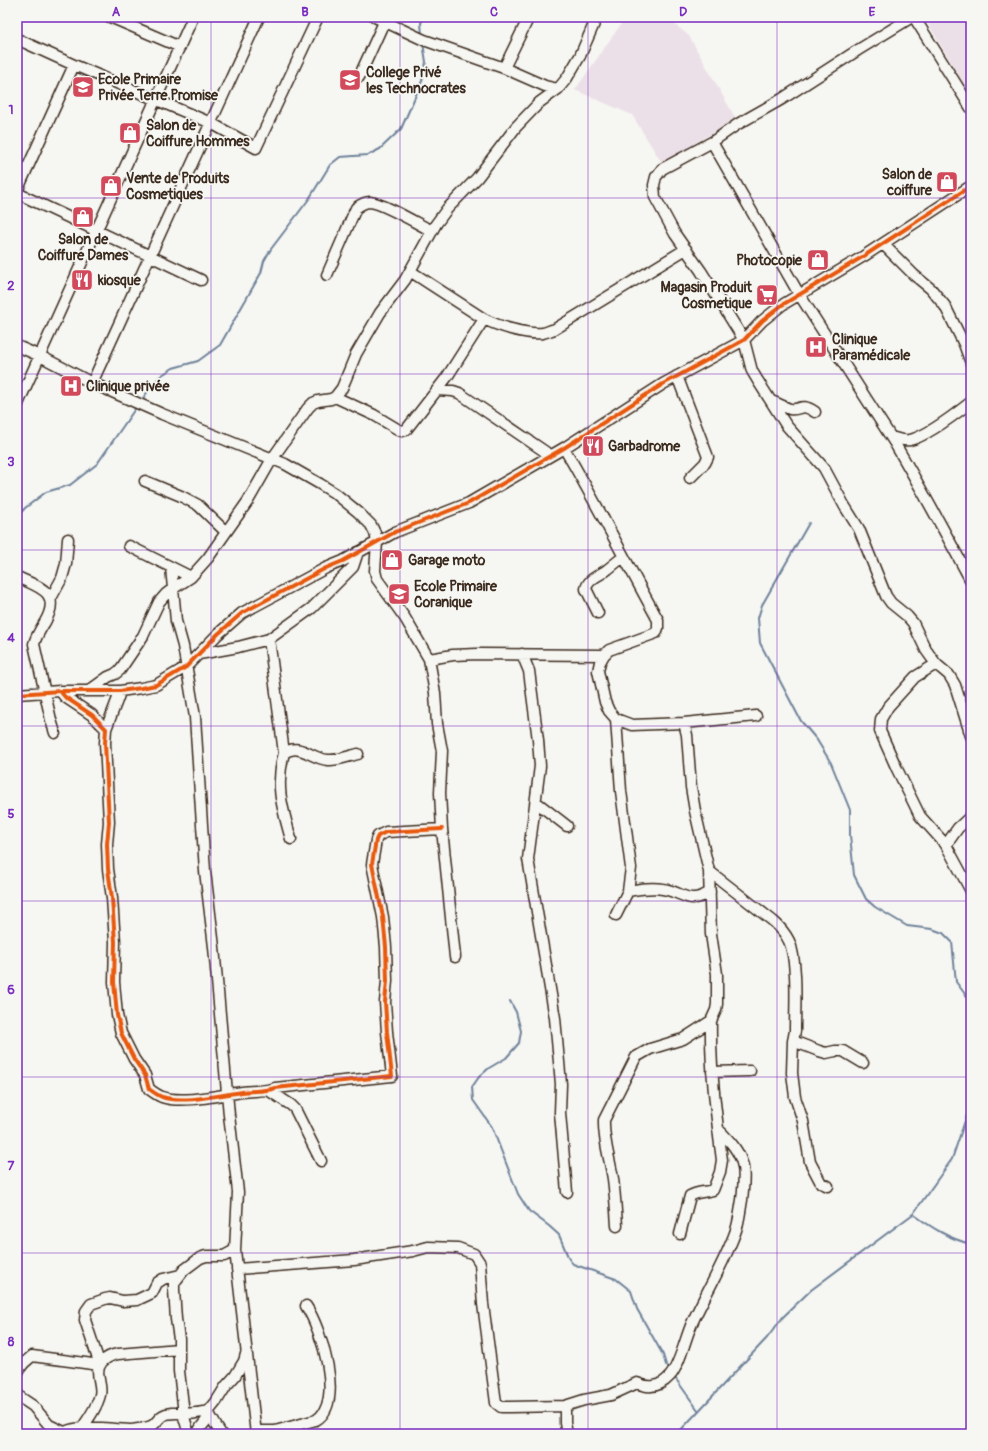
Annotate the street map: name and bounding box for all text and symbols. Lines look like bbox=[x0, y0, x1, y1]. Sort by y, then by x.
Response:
text: A bbox=[112, 4, 121, 20]
text: B bbox=[301, 4, 309, 20]
text: C bbox=[490, 4, 498, 20]
text: D bbox=[679, 4, 687, 20]
text: E bbox=[869, 4, 876, 20]
place label: College Privé les Technocrates bbox=[366, 64, 467, 97]
school or university icon: College Privé les Technocrates bbox=[337, 67, 363, 93]
place label: Ecole Primaire Privée Terre Promise bbox=[98, 71, 219, 104]
school or university icon: Ecole Primaire Privée Terre Promise bbox=[70, 74, 96, 100]
text: 1 bbox=[8, 102, 14, 118]
place label: Salon de Coiffure Hommes bbox=[146, 117, 250, 150]
shop icon: Salon de Coiffure Hommes bbox=[117, 120, 143, 146]
place label: Salon de coiffure bbox=[882, 166, 933, 199]
shop icon: Salon de coiffure bbox=[934, 169, 960, 195]
place label: Vente de Produits Cosmetiques bbox=[126, 170, 230, 203]
shop icon: Vente de Produits Cosmetiques bbox=[98, 173, 124, 199]
shop icon: Salon de Coiffure Dames bbox=[70, 204, 96, 230]
place label: Salon de Coiffure Dames bbox=[38, 231, 129, 264]
shop icon: Photocopie bbox=[805, 247, 831, 273]
place label: Photocopie bbox=[736, 252, 803, 269]
restaurant icon: kiosque bbox=[69, 267, 95, 293]
place label: kiosque bbox=[97, 272, 142, 289]
text: 2 bbox=[7, 278, 15, 294]
place label: Magasin Produit Cosmetique bbox=[661, 279, 753, 312]
supermarket icon: Magasin Produit Cosmetique bbox=[754, 282, 780, 308]
place label: Clinique Paramédicale bbox=[832, 331, 911, 364]
hospital icon: Clinique Paramédicale bbox=[803, 334, 829, 360]
hospital icon: Clinique privée bbox=[58, 373, 84, 399]
place label: Clinique privée bbox=[86, 378, 171, 395]
restaurant icon: Garbadrome bbox=[580, 433, 606, 459]
place label: Garbadrome bbox=[608, 438, 681, 455]
text: 3 bbox=[7, 454, 15, 470]
shop icon: Garage moto bbox=[379, 547, 405, 573]
place label: Garage moto bbox=[408, 552, 486, 569]
place label: Ecole Primaire Coranique bbox=[414, 578, 498, 611]
school or university icon: Ecole Primaire Coranique bbox=[386, 581, 412, 607]
text: 4 bbox=[7, 630, 15, 646]
text: 5 bbox=[7, 806, 15, 822]
text: 6 bbox=[7, 982, 15, 998]
text: 7 bbox=[8, 1158, 15, 1174]
text: 8 bbox=[8, 1334, 15, 1350]

